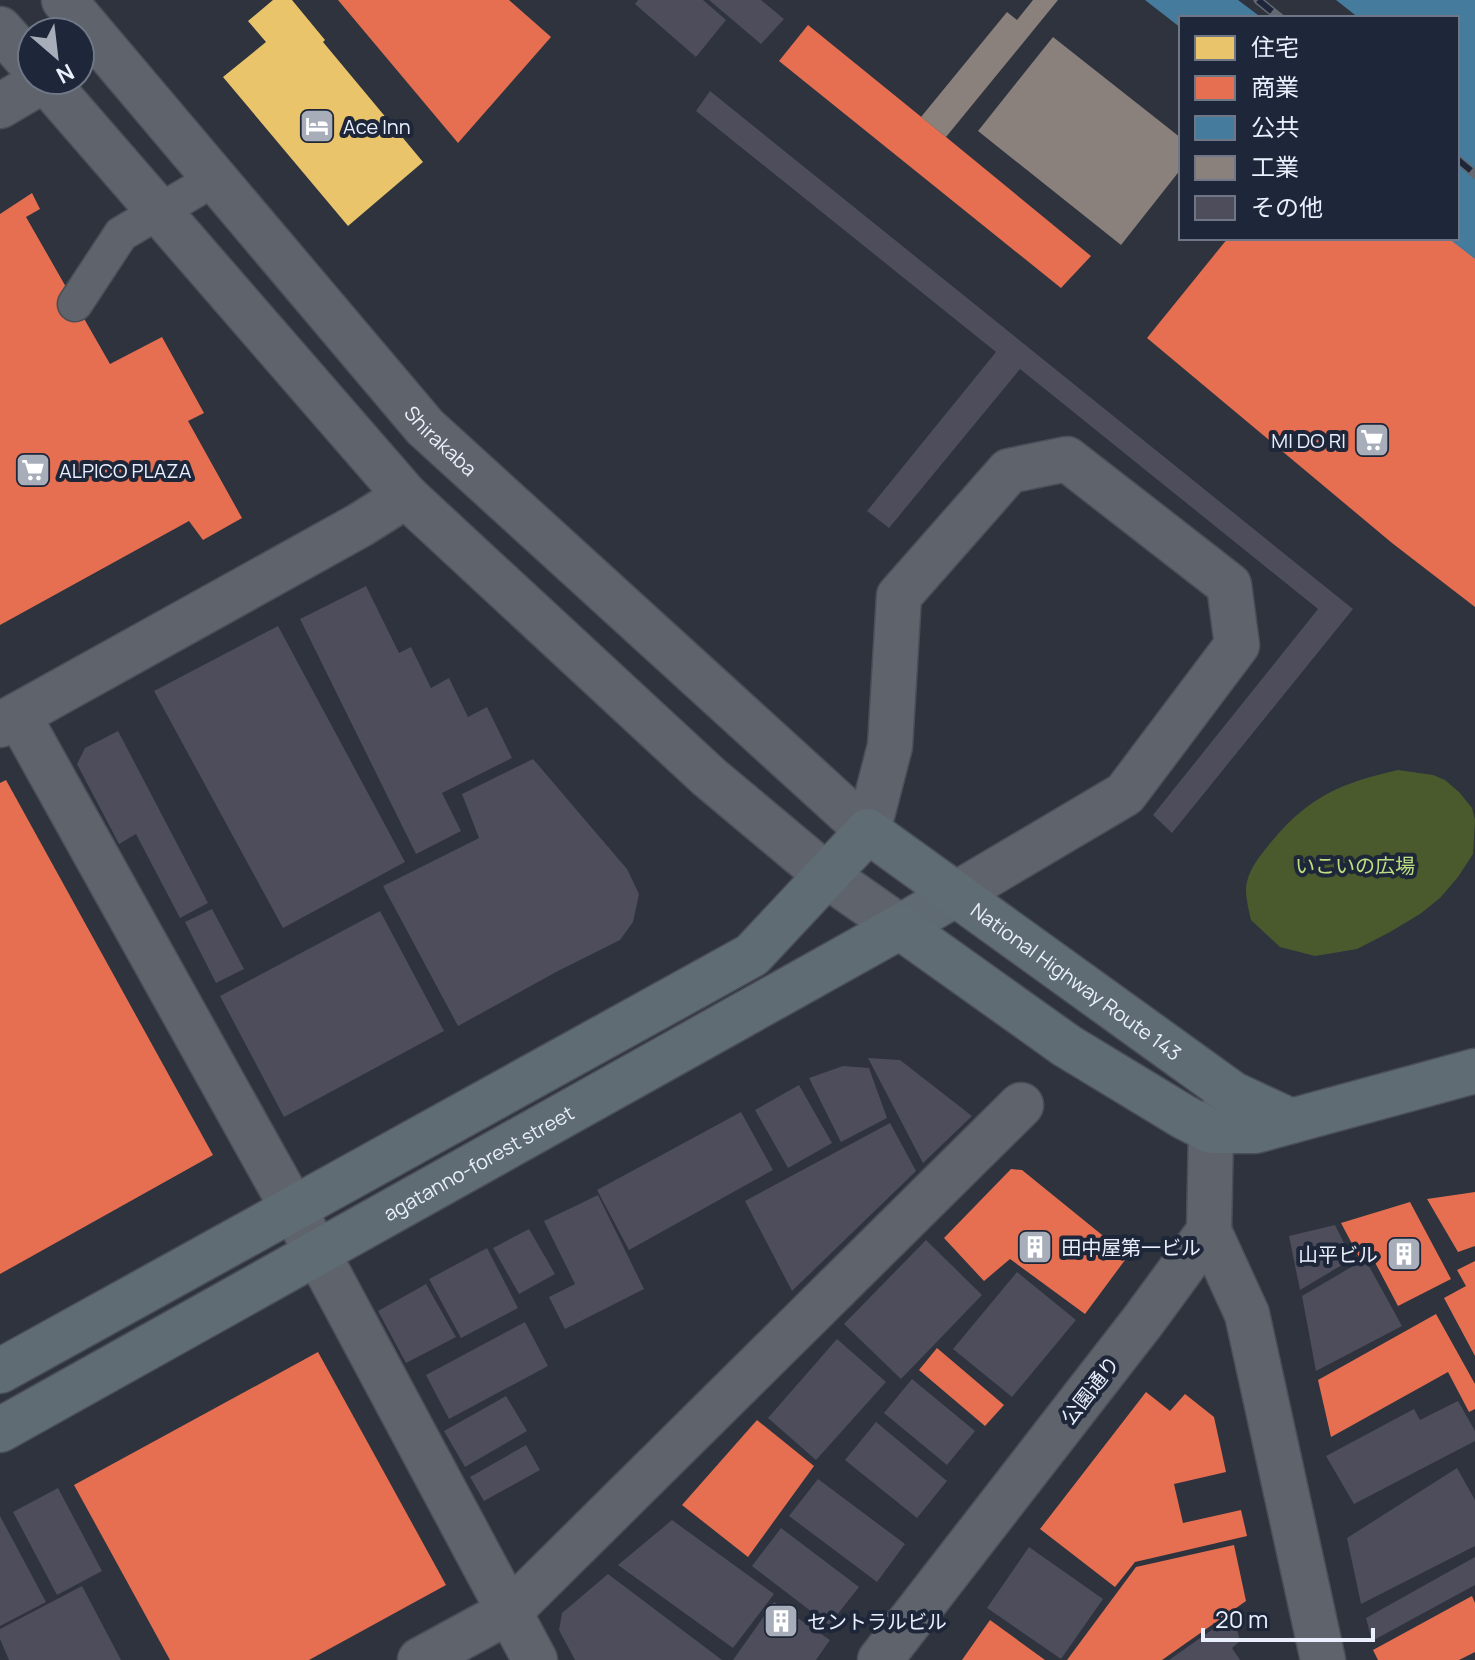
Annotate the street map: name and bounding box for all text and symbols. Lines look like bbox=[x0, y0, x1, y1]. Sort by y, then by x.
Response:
north arrow bbox=[16, 16, 96, 96]
legend bbox=[1179, 16, 1459, 240]
text: 住宅 bbox=[1251, 30, 1299, 63]
text: N bbox=[51, 57, 79, 91]
text: 商業 bbox=[1251, 70, 1299, 103]
hotel icon: Ace Inn bbox=[298, 107, 336, 145]
text: 公共 bbox=[1251, 110, 1299, 143]
place label: Ace Inn bbox=[343, 113, 411, 140]
text: 工業 bbox=[1251, 150, 1299, 183]
text: その他 bbox=[1251, 190, 1323, 223]
street label: Shirakaba bbox=[399, 400, 483, 482]
supermarket icon: MI DO RI bbox=[1353, 421, 1391, 459]
place label: MI DO RI bbox=[1271, 427, 1346, 454]
supermarket icon: ALPICO PLAZA bbox=[14, 451, 52, 489]
place label: ALPICO PLAZA bbox=[59, 457, 192, 484]
park label: いこいの広場 bbox=[1295, 852, 1415, 879]
street label: National Highway Route 143 bbox=[966, 896, 1187, 1066]
street label: agatanno-forest street bbox=[378, 1099, 578, 1227]
building icon: 田中屋第一ビル bbox=[1016, 1228, 1054, 1266]
place label: 田中屋第一ビル bbox=[1061, 1234, 1201, 1261]
building icon: 山平ビル bbox=[1385, 1235, 1423, 1273]
place label: 山平ビル bbox=[1298, 1241, 1378, 1268]
street label: 公園通り bbox=[1055, 1350, 1125, 1430]
scale bar bbox=[1203, 1592, 1373, 1642]
building icon: セントラルビル bbox=[762, 1602, 800, 1640]
text: 20 m bbox=[1215, 1602, 1268, 1635]
place label: セントラルビル bbox=[807, 1608, 947, 1635]

